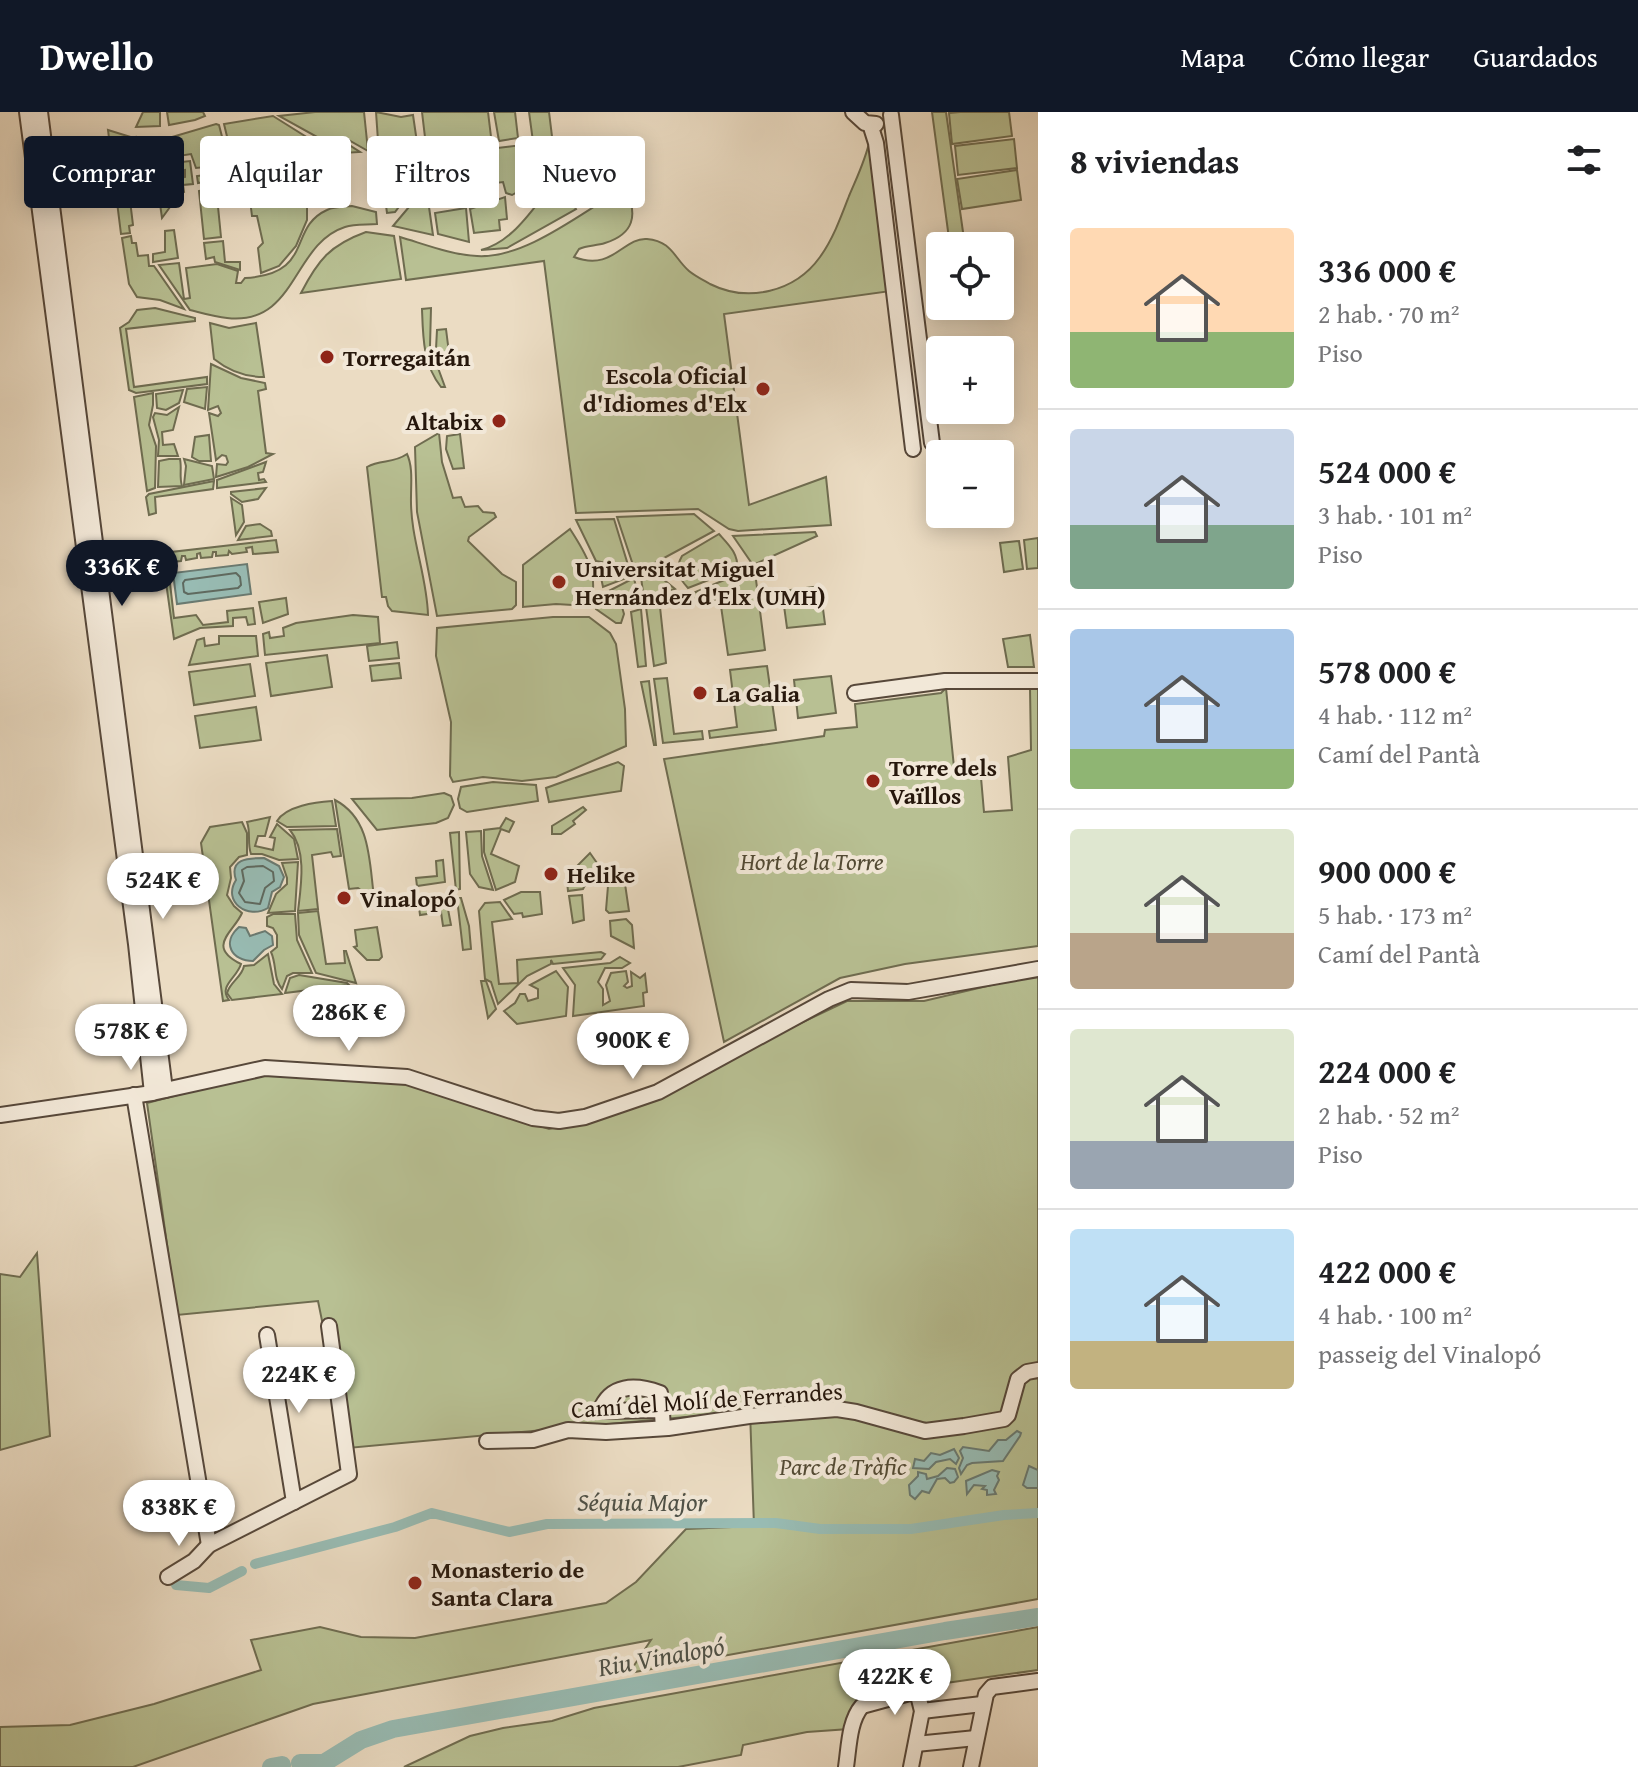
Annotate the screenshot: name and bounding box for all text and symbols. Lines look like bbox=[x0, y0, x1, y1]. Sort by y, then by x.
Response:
text: Dwello bbox=[40, 28, 154, 84]
text: Mapa bbox=[1180, 36, 1245, 77]
text: Cómo llegar bbox=[1289, 36, 1429, 77]
text: Guardados bbox=[1473, 36, 1598, 77]
chip: Comprar bbox=[24, 136, 184, 208]
chip: Alquilar bbox=[200, 136, 351, 208]
chip: Filtros bbox=[367, 136, 499, 208]
chip: Nuevo bbox=[515, 136, 645, 208]
text: 8 viviendas bbox=[1070, 136, 1239, 185]
icon: filters bbox=[1562, 138, 1606, 182]
map controls bbox=[926, 232, 1014, 528]
button: locate bbox=[926, 232, 1014, 320]
text: 336 000 € bbox=[1318, 245, 1456, 294]
icon: home bbox=[1134, 260, 1230, 356]
text: 2 hab. · 70 m² bbox=[1318, 294, 1459, 333]
text: Piso bbox=[1318, 333, 1363, 372]
button: + bbox=[926, 336, 1014, 424]
place label: Torregaitán bbox=[343, 340, 470, 375]
marker: Torregaitán bbox=[318, 348, 336, 366]
place label: Escola Oficial d'Idiomes d'Elx bbox=[583, 358, 748, 421]
marker: Escola Oficial d'Idiomes d'Elx bbox=[754, 380, 772, 398]
place label: Altabix bbox=[406, 404, 483, 439]
marker: Altabix bbox=[490, 412, 508, 430]
button: − bbox=[926, 440, 1014, 528]
text: 524 000 € bbox=[1318, 446, 1456, 495]
icon: home bbox=[1134, 461, 1230, 557]
text: 3 hab. · 101 m² bbox=[1318, 495, 1472, 534]
text: Piso bbox=[1318, 534, 1363, 573]
pin: 336K € bbox=[57, 540, 187, 608]
text: 336K € bbox=[84, 546, 160, 585]
place label: Universitat Miguel Hernández d'Elx (UMH) bbox=[575, 551, 826, 614]
marker: Universitat Miguel Hernández d'Elx (UMH) bbox=[550, 573, 568, 591]
text: 578 000 € bbox=[1318, 646, 1456, 695]
icon: home bbox=[1134, 661, 1230, 757]
place label: La Galia bbox=[716, 676, 801, 711]
marker: La Galia bbox=[691, 684, 709, 702]
text: 4 hab. · 112 m² bbox=[1318, 695, 1472, 734]
text: Camí del Pantà bbox=[1318, 734, 1480, 773]
place label: Torre dels Vaïllos bbox=[889, 750, 997, 813]
marker: Torre dels Vaïllos bbox=[864, 772, 882, 790]
park label: Hort de la Torre bbox=[739, 844, 884, 879]
text: 900 000 € bbox=[1318, 846, 1456, 895]
pin: 524K € bbox=[98, 853, 228, 921]
place label: Helike bbox=[567, 857, 635, 892]
text: 524K € bbox=[125, 859, 201, 898]
icon: home bbox=[1134, 861, 1230, 957]
marker: Helike bbox=[542, 865, 560, 883]
place label: Vinalopó bbox=[360, 881, 457, 916]
marker: Vinalopó bbox=[335, 889, 353, 907]
text: 5 hab. · 173 m² bbox=[1318, 895, 1472, 934]
text: Camí del Pantà bbox=[1318, 934, 1480, 973]
pin: 286K € bbox=[284, 985, 414, 1053]
text: 286K € bbox=[311, 991, 387, 1030]
pin: 578K € bbox=[66, 1004, 196, 1072]
text: 578K € bbox=[93, 1010, 169, 1049]
pin: 900K € bbox=[568, 1013, 698, 1081]
text: 900K € bbox=[595, 1019, 671, 1058]
text: 224 000 € bbox=[1318, 1046, 1456, 1095]
icon: home bbox=[1134, 1061, 1230, 1157]
text: 2 hab. · 52 m² bbox=[1318, 1095, 1459, 1134]
text: Piso bbox=[1318, 1134, 1363, 1173]
text: 422 000 € bbox=[1318, 1246, 1456, 1295]
icon: home bbox=[1134, 1261, 1230, 1357]
text: 4 hab. · 100 m² bbox=[1318, 1295, 1472, 1334]
text: passeig del Vinalopó bbox=[1318, 1334, 1541, 1373]
pin: 224K € bbox=[234, 1347, 364, 1415]
text: 224K € bbox=[261, 1353, 337, 1392]
street label: Camí del Molí de Ferrandes bbox=[570, 1373, 844, 1427]
park label: Parc de Tràfic bbox=[778, 1449, 907, 1484]
pin: 838K € bbox=[114, 1480, 244, 1548]
water label: Séquia Major bbox=[577, 1482, 708, 1521]
text: 838K € bbox=[141, 1486, 217, 1525]
place label: Monasterio de Santa Clara bbox=[431, 1552, 584, 1615]
marker: Monasterio de Santa Clara bbox=[406, 1574, 424, 1592]
water label: Riu Vinalopó bbox=[594, 1626, 728, 1686]
pin: 422K € bbox=[830, 1649, 960, 1717]
text: 422K € bbox=[857, 1655, 933, 1694]

